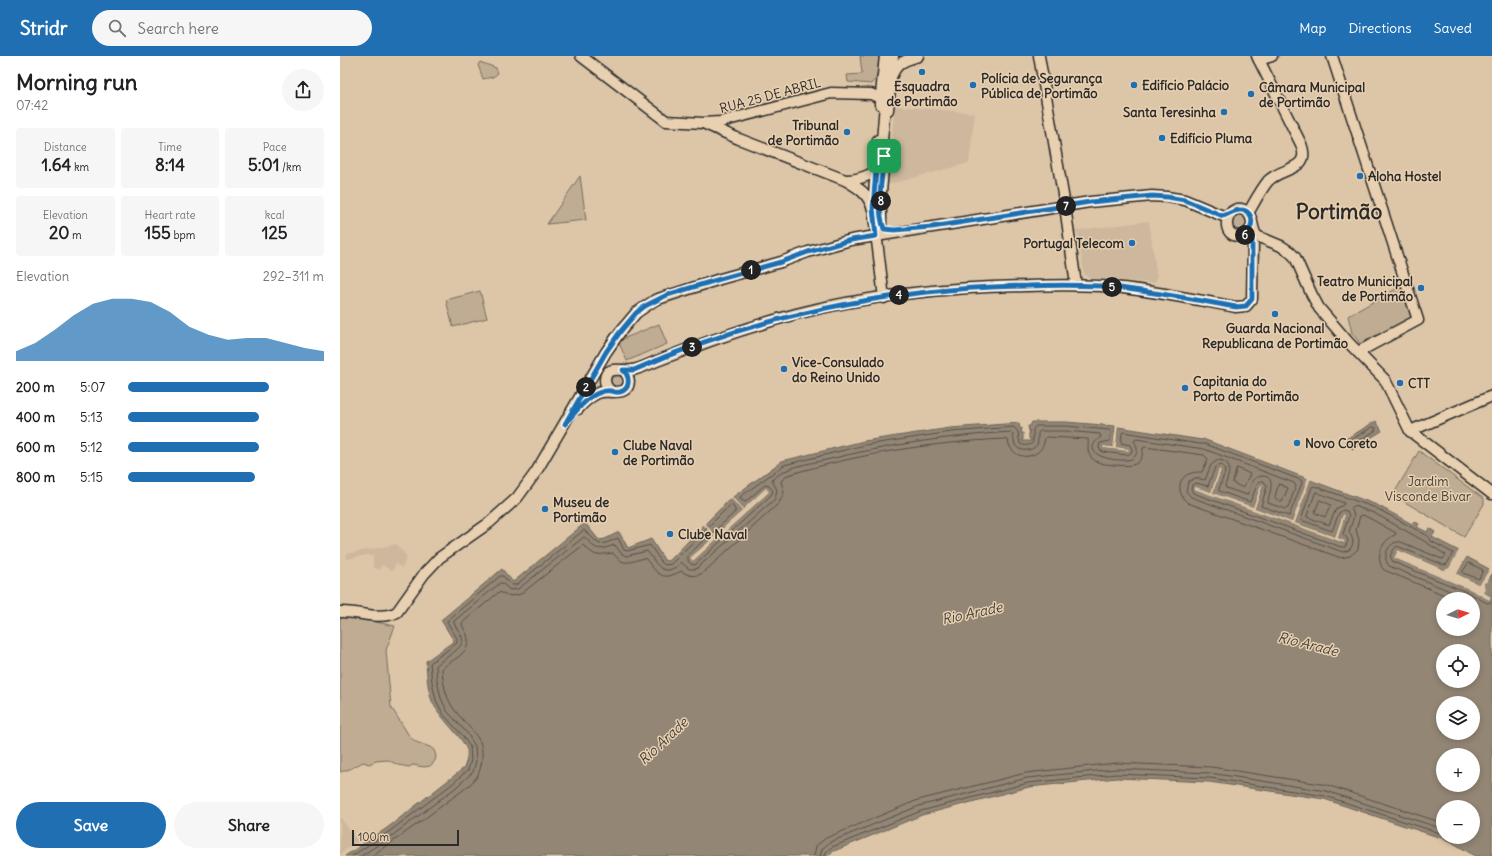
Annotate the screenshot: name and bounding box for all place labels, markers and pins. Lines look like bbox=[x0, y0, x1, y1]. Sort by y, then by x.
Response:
marker: Esquadra de Portimão bbox=[917, 67, 927, 77]
place label: Polícia de Segurança Pública de Portimão bbox=[981, 70, 1103, 102]
place label: Edifício Palácio bbox=[1142, 77, 1229, 94]
place label: Esquadra de Portimão bbox=[886, 78, 958, 110]
place label: Câmara Municipal de Portimão bbox=[1259, 79, 1365, 111]
marker: Polícia de Segurança Pública de Portimão bbox=[968, 80, 978, 90]
marker: Edifício Palácio bbox=[1129, 80, 1139, 90]
marker: Câmara Municipal de Portimão bbox=[1246, 89, 1256, 99]
place label: Santa Teresinha bbox=[1123, 104, 1217, 121]
marker: Santa Teresinha bbox=[1219, 107, 1229, 117]
place label: Tribunal de Portimão bbox=[768, 117, 839, 149]
marker: Tribunal de Portimão bbox=[842, 127, 852, 137]
place label: Edifício Pluma bbox=[1170, 130, 1253, 147]
marker: Edifício Pluma bbox=[1157, 133, 1167, 143]
pin bbox=[867, 139, 901, 173]
place label: Aloha Hostel bbox=[1368, 168, 1441, 185]
marker: Aloha Hostel bbox=[1355, 171, 1365, 181]
pin: 8 bbox=[871, 191, 891, 211]
pin: 7 bbox=[1056, 196, 1076, 216]
pin: 6 bbox=[1235, 225, 1255, 245]
place label: Portugal Telecom bbox=[1023, 235, 1125, 252]
marker: Portugal Telecom bbox=[1127, 238, 1137, 248]
pin: 1 bbox=[741, 260, 761, 280]
place label: Teatro Municipal de Portimão bbox=[1317, 273, 1413, 305]
pin: 5 bbox=[1102, 277, 1122, 297]
marker: Teatro Municipal de Portimão bbox=[1416, 283, 1426, 293]
pin: 4 bbox=[889, 285, 909, 305]
marker: Guarda Nacional Republicana de Portimão bbox=[1270, 309, 1280, 319]
place label: Guarda Nacional Republicana de Portimão bbox=[1202, 320, 1348, 352]
pin: 3 bbox=[682, 337, 702, 357]
place label: Vice-Consulado do Reino Unido bbox=[792, 354, 884, 386]
marker: Vice-Consulado do Reino Unido bbox=[779, 364, 789, 374]
place label: Capitania do Porto de Portimão bbox=[1193, 373, 1299, 405]
place label: CTT bbox=[1408, 375, 1430, 392]
pin: 2 bbox=[576, 377, 596, 397]
marker: CTT bbox=[1395, 378, 1405, 388]
marker: Capitania do Porto de Portimão bbox=[1180, 383, 1190, 393]
place label: Novo Coreto bbox=[1305, 435, 1377, 452]
place label: Clube Naval de Portimão bbox=[623, 437, 694, 469]
marker: Novo Coreto bbox=[1292, 438, 1302, 448]
marker: Clube Naval de Portimão bbox=[610, 447, 620, 457]
place label: Museu de Portimão bbox=[553, 494, 609, 526]
marker: Museu de Portimão bbox=[540, 504, 550, 514]
place label: Clube Naval bbox=[678, 526, 747, 543]
marker: Clube Naval bbox=[665, 529, 675, 539]

